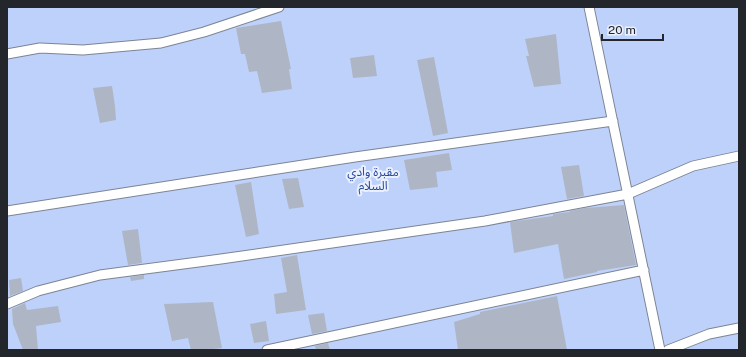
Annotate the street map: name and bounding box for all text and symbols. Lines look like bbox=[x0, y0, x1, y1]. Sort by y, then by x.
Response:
scale bar bbox=[602, 16, 663, 42]
text: 20 m bbox=[608, 23, 636, 37]
park label: مقبرة وادي السلام bbox=[347, 165, 399, 195]

